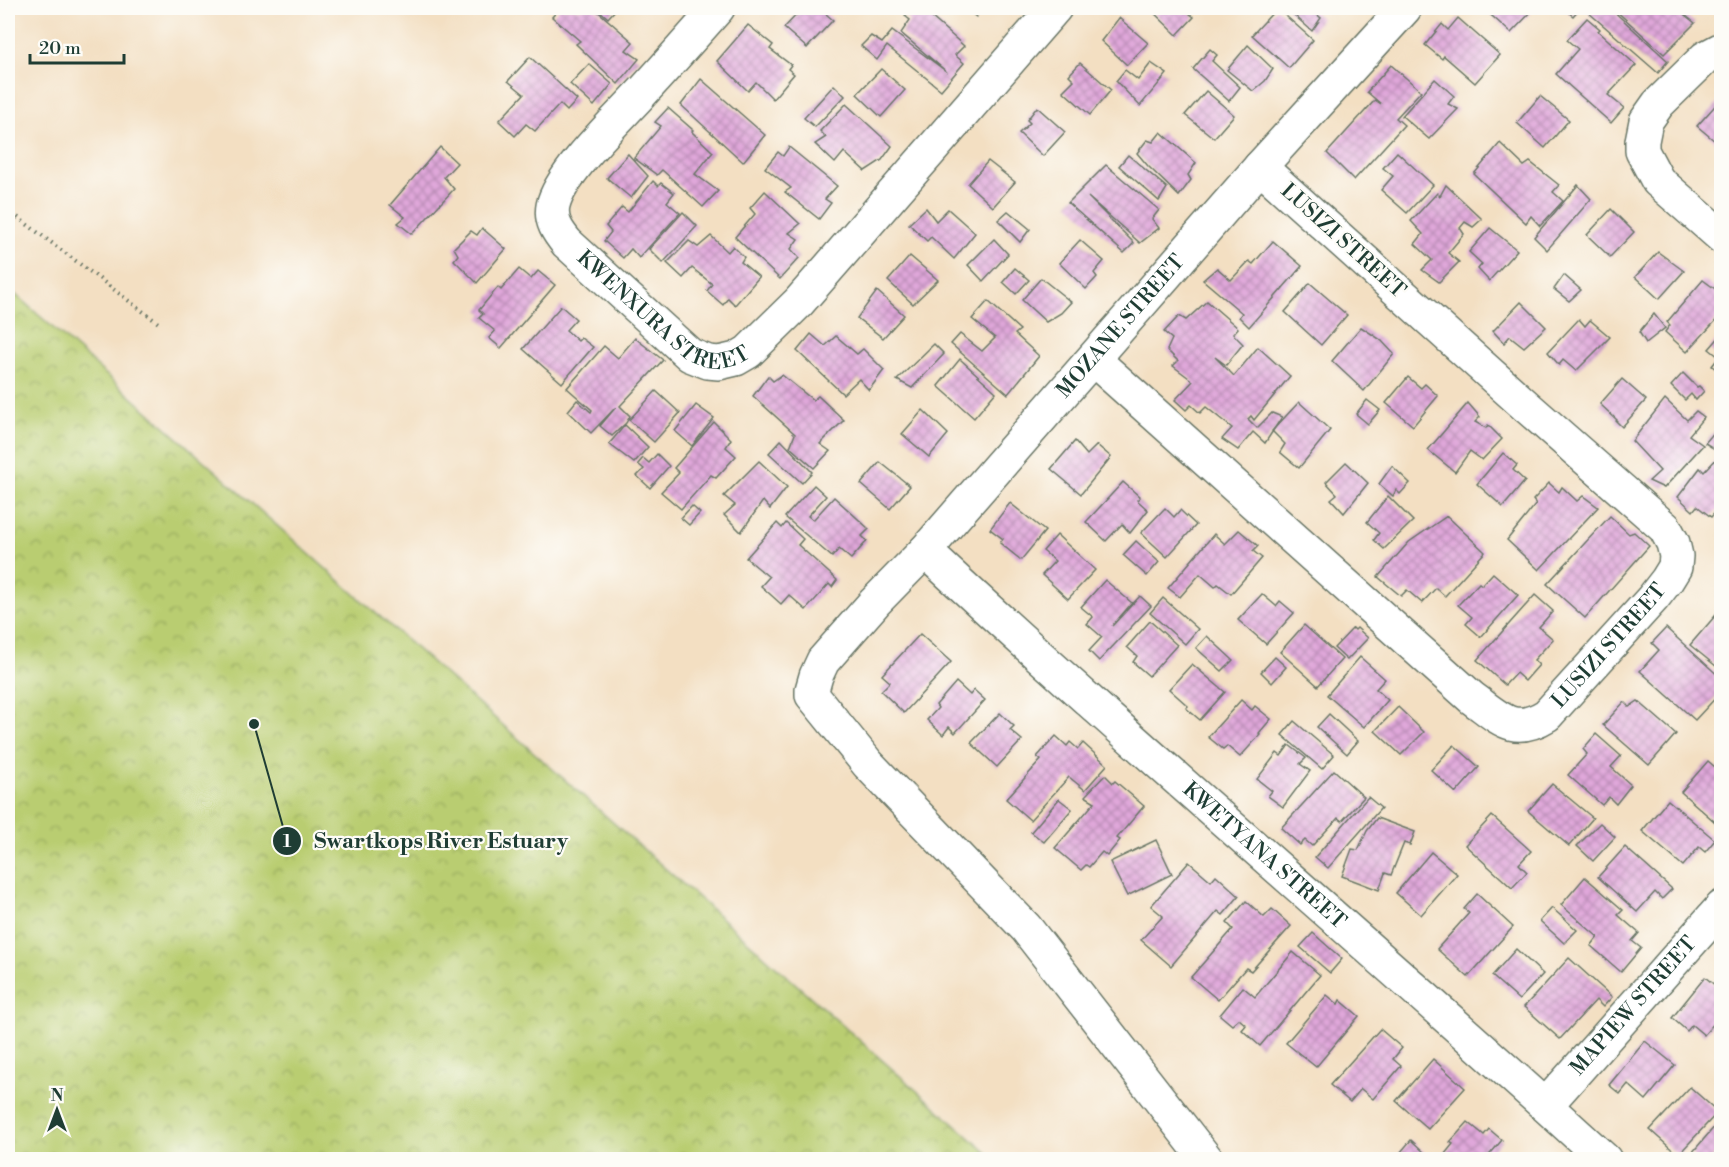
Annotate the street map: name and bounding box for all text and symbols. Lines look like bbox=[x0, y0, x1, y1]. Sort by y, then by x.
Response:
scale bar bbox=[30, 27, 124, 65]
text: 20 m bbox=[39, 37, 81, 60]
street label: LUSIZI STREET bbox=[1275, 178, 1411, 304]
street label: KWENXURA STREET bbox=[571, 245, 755, 376]
street label: MOZANE STREET bbox=[1051, 249, 1191, 404]
street label: LUSIZI STREET bbox=[1546, 578, 1672, 714]
street label: KWETYANA STREET bbox=[1177, 777, 1351, 935]
callout: Swartkops River Estuary bbox=[272, 821, 580, 861]
text: Swartkops River Estuary bbox=[314, 828, 569, 855]
text: 1 bbox=[283, 830, 292, 853]
street label: MAPIEW STREET bbox=[1565, 931, 1702, 1081]
north arrow bbox=[27, 1080, 87, 1140]
text: N bbox=[51, 1086, 64, 1106]

